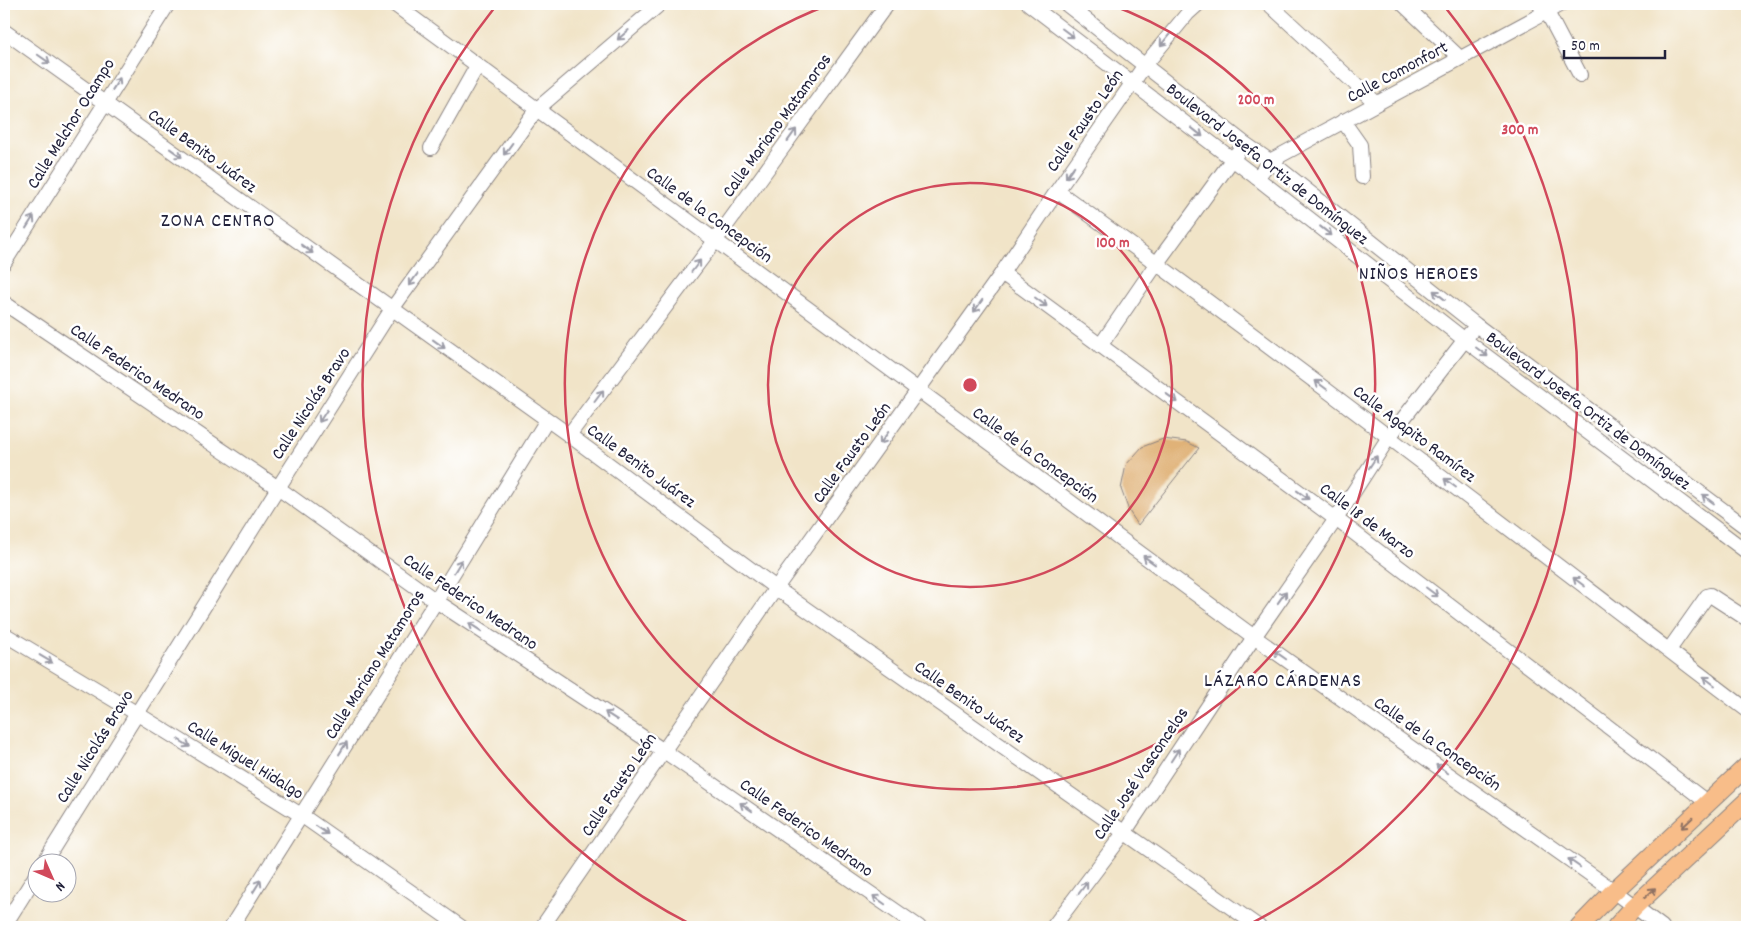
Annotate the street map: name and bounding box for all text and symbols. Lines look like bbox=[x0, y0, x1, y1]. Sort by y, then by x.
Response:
one-way arrow bbox=[1061, 28, 1075, 38]
scale bar bbox=[1564, 28, 1665, 60]
one-way arrow bbox=[617, 30, 630, 41]
one-way arrow bbox=[1160, 34, 1171, 47]
street label: Calle Comonfort bbox=[1343, 36, 1453, 110]
text: 50 m bbox=[1571, 36, 1600, 58]
street label: Calle Mariano Matamoros bbox=[717, 49, 839, 204]
street label: Calle Melchor Ocampo bbox=[22, 54, 122, 194]
one-way arrow bbox=[36, 54, 50, 64]
street label: Calle Fausto León bbox=[1041, 65, 1131, 178]
one-way arrow bbox=[112, 78, 122, 92]
street label: Boulevard Josefa Ortiz de Domínguez bbox=[1160, 78, 1373, 252]
text: 200 m bbox=[1238, 90, 1274, 112]
street label: Calle Benito Juárez bbox=[142, 104, 261, 200]
text: 300 m bbox=[1502, 120, 1538, 142]
one-way arrow bbox=[1190, 127, 1204, 137]
one-way arrow bbox=[787, 128, 797, 142]
one-way arrow bbox=[503, 142, 513, 156]
one-way arrow bbox=[169, 148, 182, 159]
street label: Calle de la Concepción bbox=[640, 162, 777, 270]
one-way arrow bbox=[1065, 165, 1075, 179]
district label: ZONA CENTRO bbox=[161, 208, 275, 236]
one-way arrow bbox=[25, 215, 35, 229]
one-way arrow bbox=[1319, 226, 1333, 236]
text: 100 m bbox=[1096, 233, 1130, 255]
one-way arrow bbox=[300, 244, 314, 254]
one-way arrow bbox=[691, 259, 701, 273]
district label: NIÑOS HEROES bbox=[1359, 261, 1479, 289]
one-way arrow bbox=[407, 273, 418, 287]
one-way arrow bbox=[1433, 290, 1446, 301]
one-way arrow bbox=[1034, 297, 1048, 307]
one-way arrow bbox=[973, 299, 983, 313]
street label: Calle Federico Medrano bbox=[64, 319, 209, 428]
street label: Boulevard Josefa Ortiz de Domínguez bbox=[1480, 327, 1695, 498]
one-way arrow bbox=[432, 339, 446, 349]
street label: Calle Nicolás Bravo bbox=[266, 343, 358, 465]
one-way arrow bbox=[1475, 347, 1488, 358]
centre of rings bbox=[961, 376, 979, 394]
one-way arrow bbox=[1315, 380, 1328, 391]
street label: Calle Agapito Ramírez bbox=[1347, 380, 1481, 490]
one-way arrow bbox=[593, 390, 604, 403]
one-way arrow bbox=[1165, 393, 1178, 404]
street label: Calle Fausto León bbox=[808, 398, 898, 509]
street label: Calle de la Concepción bbox=[966, 402, 1103, 510]
one-way arrow bbox=[318, 409, 328, 423]
street label: Calle Benito Juárez bbox=[581, 419, 700, 515]
one-way arrow bbox=[879, 431, 889, 445]
one-way arrow bbox=[1368, 456, 1378, 470]
street label: Calle 18 de Marzo bbox=[1313, 478, 1420, 566]
one-way arrow bbox=[1444, 478, 1457, 489]
one-way arrow bbox=[1296, 489, 1309, 500]
one-way arrow bbox=[1701, 494, 1715, 504]
street label: Calle Federico Medrano bbox=[397, 549, 542, 658]
one-way arrow bbox=[1142, 555, 1156, 565]
one-way arrow bbox=[453, 560, 463, 574]
one-way arrow bbox=[1572, 577, 1586, 587]
street label: Calle Mariano Matamoros bbox=[320, 586, 432, 745]
one-way arrow bbox=[1425, 587, 1438, 598]
one-way arrow bbox=[1277, 590, 1287, 604]
one-way arrow bbox=[468, 622, 482, 632]
one-way arrow bbox=[1274, 650, 1287, 661]
one-way arrow bbox=[38, 654, 52, 664]
street label: Calle Benito Juárez bbox=[908, 656, 1029, 751]
district label: LÁZARO CÁRDENAS bbox=[1204, 668, 1362, 696]
one-way arrow bbox=[1702, 675, 1715, 686]
street label: Calle Nicolás Bravo bbox=[51, 686, 141, 809]
street label: Calle de la Concepción bbox=[1368, 692, 1506, 799]
street label: Calle José Vasconcelos bbox=[1088, 703, 1196, 846]
one-way arrow bbox=[604, 711, 618, 721]
street label: Calle Miguel Hidalgo bbox=[182, 715, 308, 807]
street label: Calle Fausto León bbox=[576, 729, 664, 842]
one-way arrow bbox=[177, 739, 191, 749]
one-way arrow bbox=[338, 742, 348, 756]
one-way arrow bbox=[1170, 748, 1181, 762]
one-way arrow bbox=[1435, 764, 1449, 774]
street label: Calle Federico Medrano bbox=[734, 774, 877, 885]
one-way arrow bbox=[739, 802, 753, 812]
one-way arrow bbox=[1680, 817, 1693, 829]
one-way arrow bbox=[315, 825, 329, 835]
north arrow bbox=[28, 854, 78, 904]
one-way arrow bbox=[1568, 858, 1582, 868]
text: N bbox=[50, 876, 69, 895]
one-way arrow bbox=[252, 879, 262, 893]
one-way arrow bbox=[1077, 882, 1088, 895]
one-way arrow bbox=[1644, 887, 1657, 898]
one-way arrow bbox=[872, 895, 886, 905]

